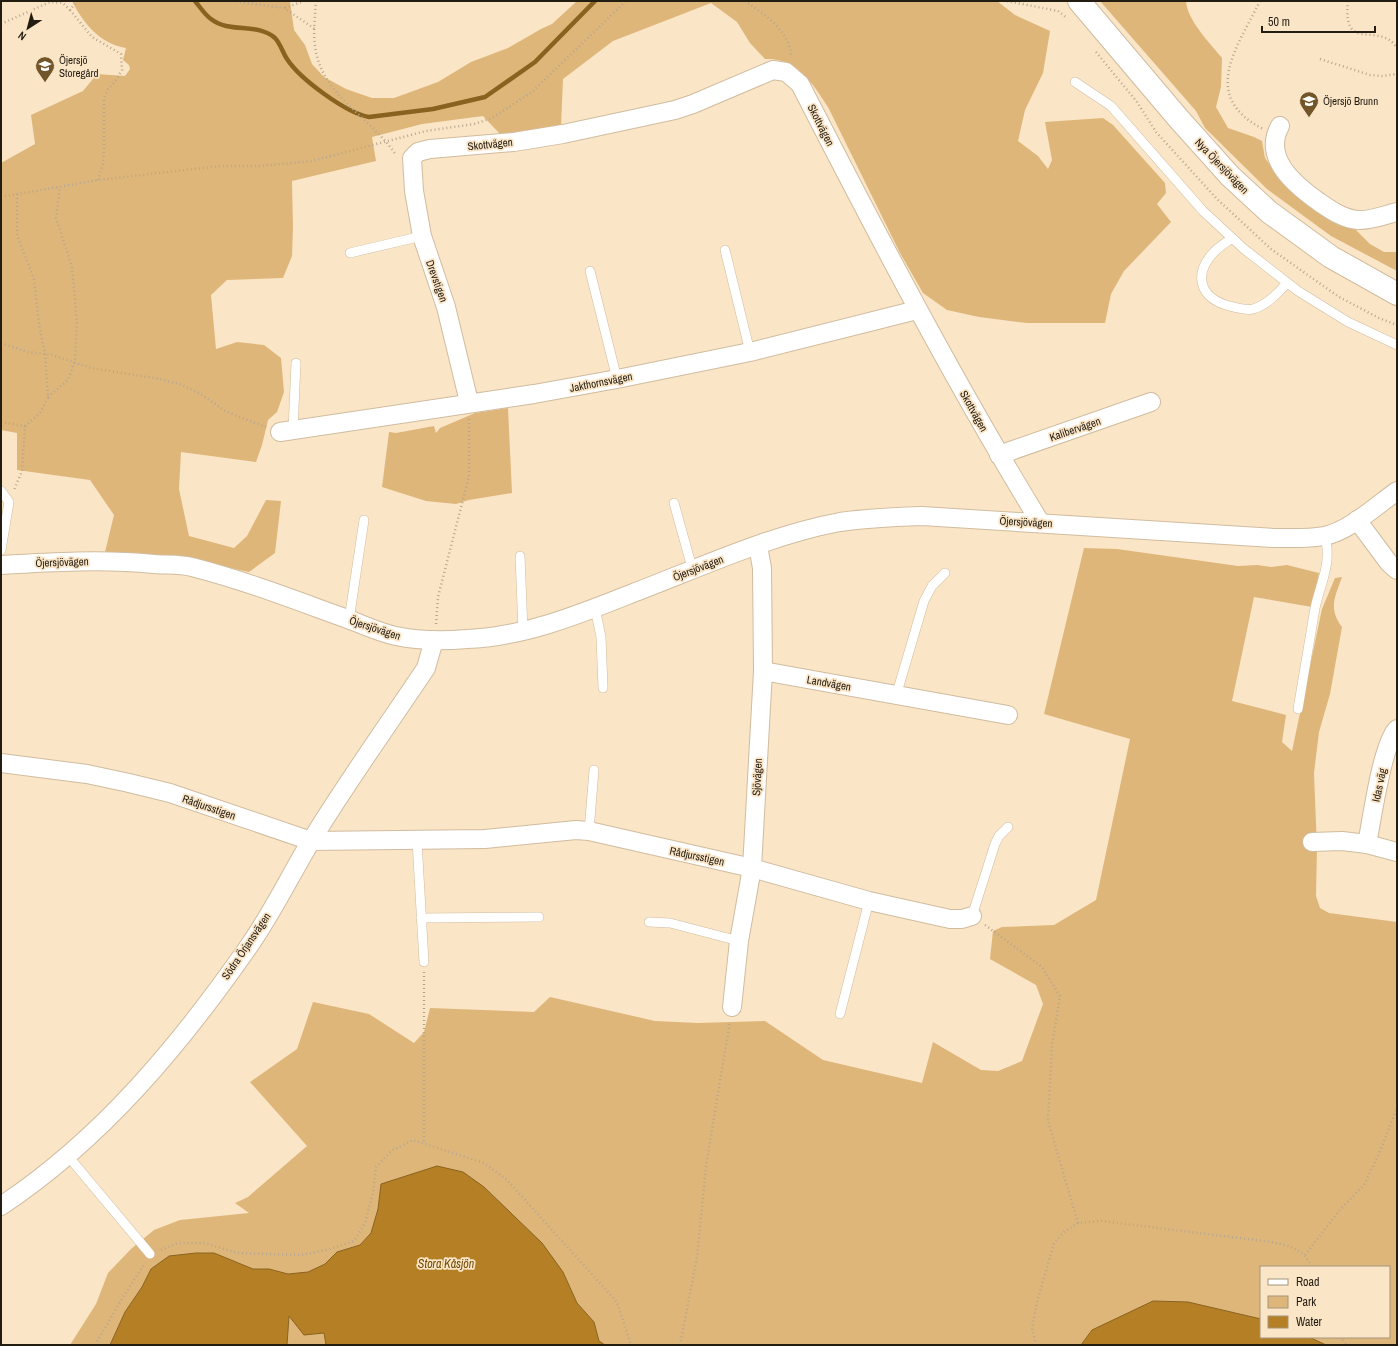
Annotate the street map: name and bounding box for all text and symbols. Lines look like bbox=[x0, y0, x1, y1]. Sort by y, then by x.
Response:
north arrow bbox=[8, 8, 48, 48]
scale bar bbox=[1262, 8, 1375, 34]
text: 50 m bbox=[1268, 14, 1290, 30]
text: N bbox=[15, 29, 29, 44]
place label: Öjersjö Storegård bbox=[59, 53, 99, 80]
school or university icon: Öjersjö Storegård bbox=[34, 55, 56, 83]
school or university icon: Öjersjö Brunn bbox=[1298, 90, 1320, 118]
place label: Öjersjö Brunn bbox=[1323, 94, 1378, 108]
street label: Skottvägen bbox=[805, 102, 837, 148]
street label: Skottvägen bbox=[467, 135, 513, 153]
street label: Nya Öjersjövägen bbox=[1192, 135, 1252, 197]
street label: Drevstigen bbox=[423, 258, 451, 304]
street label: Jakthornsvägen bbox=[568, 369, 634, 395]
street label: Skottvägen bbox=[957, 388, 991, 434]
street label: Kalibervägen bbox=[1048, 414, 1102, 444]
street label: Öjersjövägen bbox=[999, 514, 1053, 530]
street label: Öjersjövägen bbox=[671, 552, 725, 584]
street label: Öjersjövägen bbox=[35, 554, 89, 570]
street label: Öjersjövägen bbox=[348, 613, 402, 643]
street label: Landvägen bbox=[806, 672, 852, 694]
street label: Sjövägen bbox=[749, 758, 765, 796]
street label: Idas väg bbox=[1369, 767, 1389, 803]
street label: Rådjursstigen bbox=[180, 791, 238, 823]
street label: Rådjursstigen bbox=[668, 843, 726, 869]
street label: Södra Örjansvägen bbox=[218, 910, 274, 982]
water label: Stora Kåsjön bbox=[418, 1256, 474, 1272]
legend bbox=[1260, 1266, 1390, 1338]
text: Road bbox=[1296, 1274, 1320, 1290]
text: Park bbox=[1296, 1294, 1316, 1310]
text: Water bbox=[1296, 1314, 1323, 1330]

